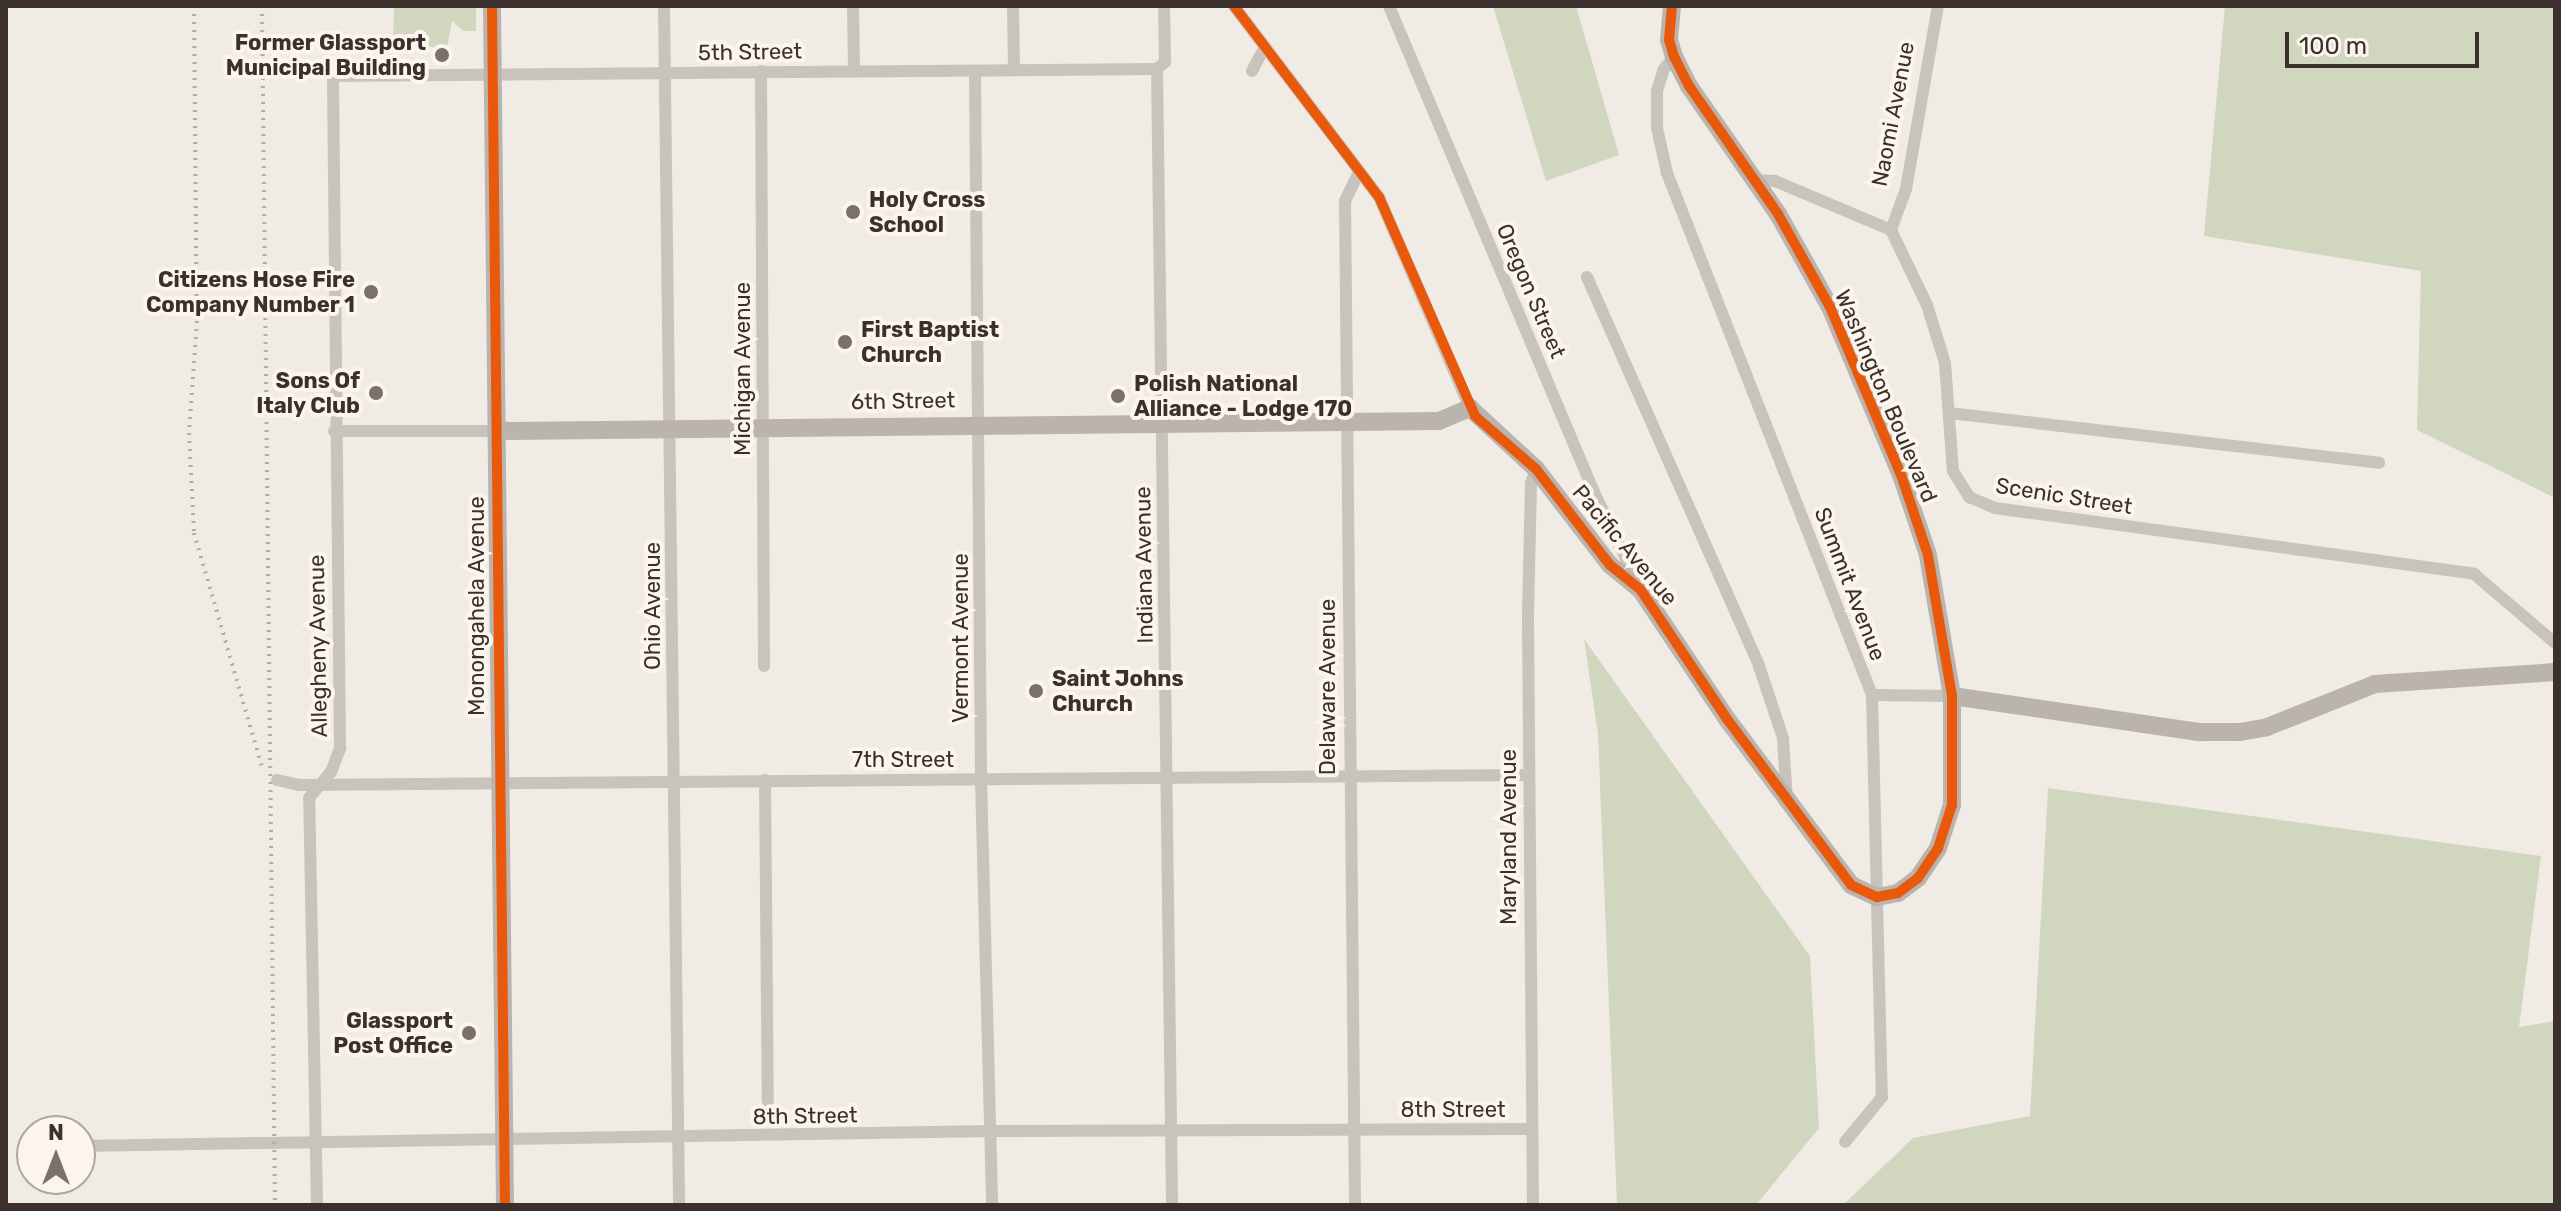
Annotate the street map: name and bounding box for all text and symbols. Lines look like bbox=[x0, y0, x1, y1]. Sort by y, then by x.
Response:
scale bar bbox=[2289, 16, 2483, 66]
place label: Former Glassport Municipal Building bbox=[226, 29, 426, 80]
text: 100 m bbox=[2299, 32, 2367, 60]
street label: 5th Street bbox=[698, 38, 802, 66]
street label: Naomi Avenue bbox=[1866, 39, 1920, 189]
marker: Former Glassport Municipal Building bbox=[433, 46, 451, 64]
place label: Holy Cross School bbox=[869, 186, 986, 238]
marker: Holy Cross School bbox=[844, 203, 862, 221]
street label: Oregon Street bbox=[1491, 220, 1571, 362]
place label: Citizens Hose Fire Company Number 1 bbox=[145, 266, 355, 318]
street label: Michigan Avenue bbox=[730, 282, 756, 456]
marker: Citizens Hose Fire Company Number 1 bbox=[362, 283, 380, 301]
street label: Washington Boulevard bbox=[1829, 286, 1943, 506]
place label: First Baptist Church bbox=[861, 316, 999, 368]
marker: First Baptist Church bbox=[836, 333, 854, 351]
place label: Sons Of Italy Club bbox=[256, 367, 360, 418]
place label: Polish National Alliance - Lodge 170 bbox=[1134, 370, 1352, 422]
marker: Sons Of Italy Club bbox=[367, 384, 385, 402]
street label: 6th Street bbox=[851, 387, 955, 415]
marker: Polish National Alliance - Lodge 170 bbox=[1109, 387, 1127, 405]
street label: Scenic Street bbox=[1994, 472, 2134, 520]
street label: Pacific Avenue bbox=[1567, 479, 1683, 611]
street label: Indiana Avenue bbox=[1129, 486, 1159, 644]
street label: Monongahela Avenue bbox=[464, 496, 490, 716]
street label: Summit Avenue bbox=[1809, 503, 1891, 665]
street label: Ohio Avenue bbox=[640, 542, 666, 670]
street label: Vermont Avenue bbox=[948, 553, 974, 723]
street label: Allegheny Avenue bbox=[303, 554, 333, 738]
street label: Delaware Avenue bbox=[1315, 598, 1341, 776]
place label: Saint Johns Church bbox=[1052, 665, 1184, 716]
marker: Saint Johns Church bbox=[1027, 682, 1045, 700]
street label: 7th Street bbox=[852, 747, 954, 773]
street label: Maryland Avenue bbox=[1496, 749, 1522, 925]
place label: Glassport Post Office bbox=[333, 1007, 453, 1058]
marker: Glassport Post Office bbox=[460, 1024, 478, 1042]
street label: 8th Street bbox=[1401, 1097, 1505, 1123]
street label: 8th Street bbox=[752, 1102, 858, 1130]
north arrow bbox=[16, 1115, 96, 1195]
text: N bbox=[48, 1119, 64, 1146]

